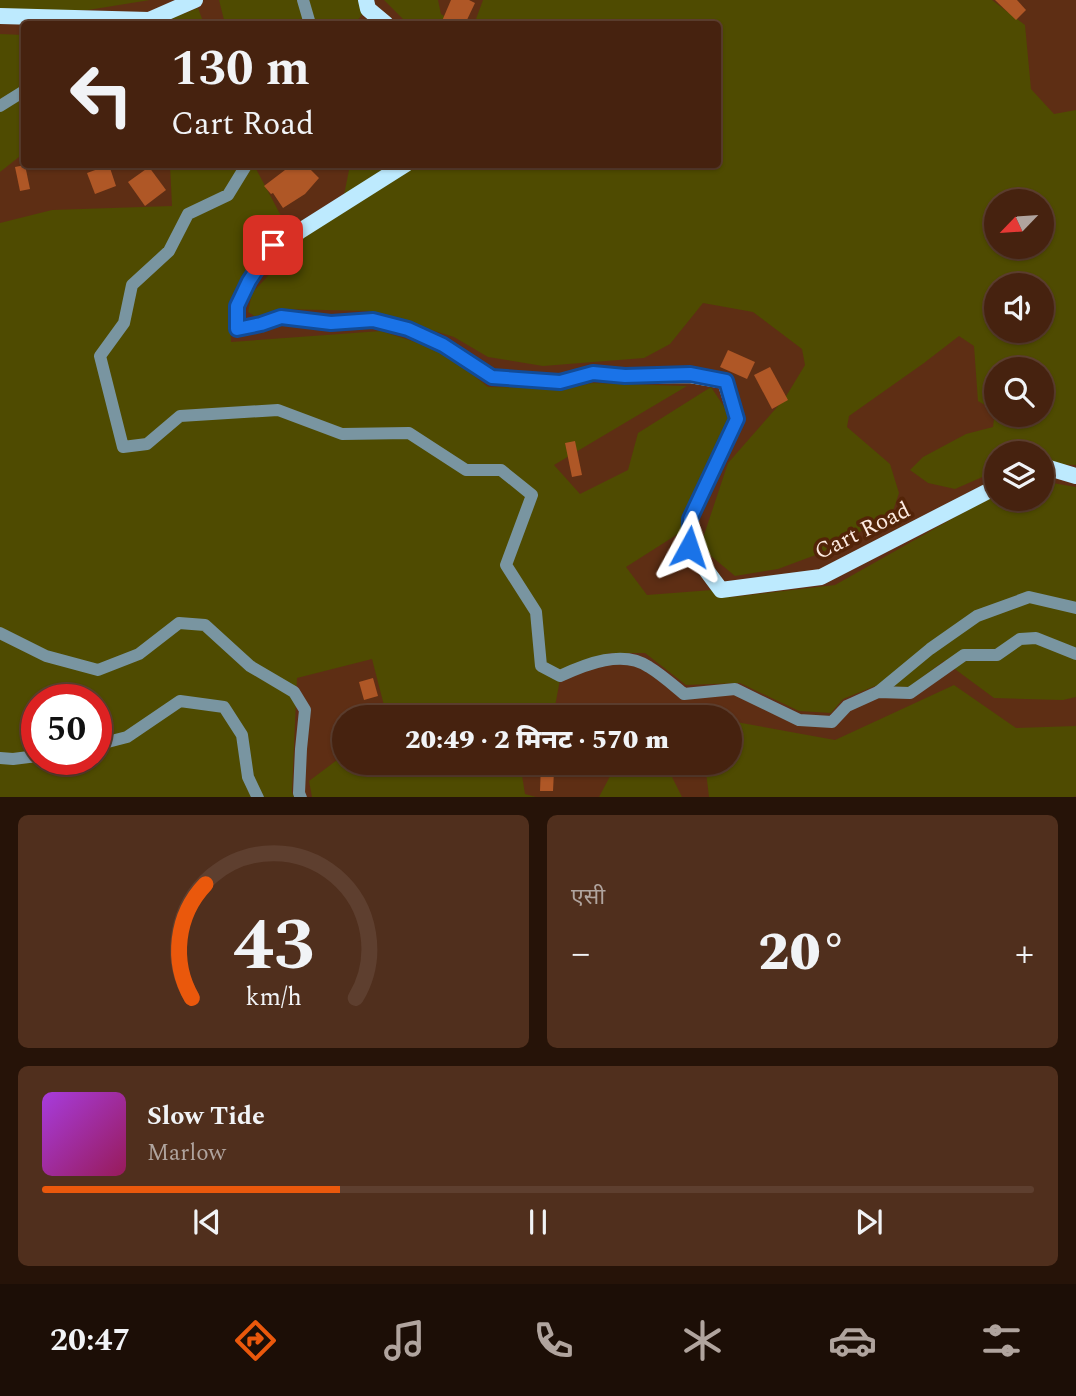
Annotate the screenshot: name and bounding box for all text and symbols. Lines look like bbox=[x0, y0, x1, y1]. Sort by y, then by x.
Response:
text: 130 m bbox=[171, 32, 310, 107]
icon: left bbox=[56, 49, 147, 140]
text: Cart Road bbox=[171, 100, 314, 149]
north arrow bbox=[984, 189, 1054, 259]
map controls bbox=[984, 189, 1054, 511]
pin bbox=[243, 215, 303, 275]
icon: arrive bbox=[254, 226, 292, 264]
button: sound bbox=[984, 273, 1054, 343]
button: search bbox=[984, 357, 1054, 427]
button: layers bbox=[984, 441, 1054, 511]
street label: Cart Road bbox=[809, 493, 917, 570]
position arrow bbox=[652, 510, 726, 584]
speed limit sign: 50 bbox=[21, 684, 112, 775]
text: 20:49 · 2 मिनट · 570 m bbox=[405, 720, 669, 760]
text: एसी bbox=[571, 880, 605, 915]
text: 43 bbox=[233, 891, 314, 1002]
text: 20° bbox=[758, 914, 847, 993]
text: − bbox=[571, 925, 590, 983]
text: + bbox=[1015, 925, 1034, 983]
text: km/h bbox=[245, 978, 302, 1016]
text: Slow Tide bbox=[147, 1096, 265, 1136]
text: Marlow bbox=[147, 1136, 226, 1171]
icon: previous bbox=[188, 1203, 226, 1241]
icon: pause bbox=[519, 1203, 557, 1241]
icon: next bbox=[850, 1203, 888, 1241]
text: 20:47 bbox=[50, 1316, 131, 1365]
icon: directions bbox=[231, 1316, 280, 1365]
icon: music bbox=[380, 1316, 429, 1365]
icon: phone bbox=[529, 1316, 578, 1365]
icon: climate bbox=[678, 1316, 727, 1365]
icon: car bbox=[828, 1316, 877, 1365]
icon: filters bbox=[977, 1316, 1026, 1365]

